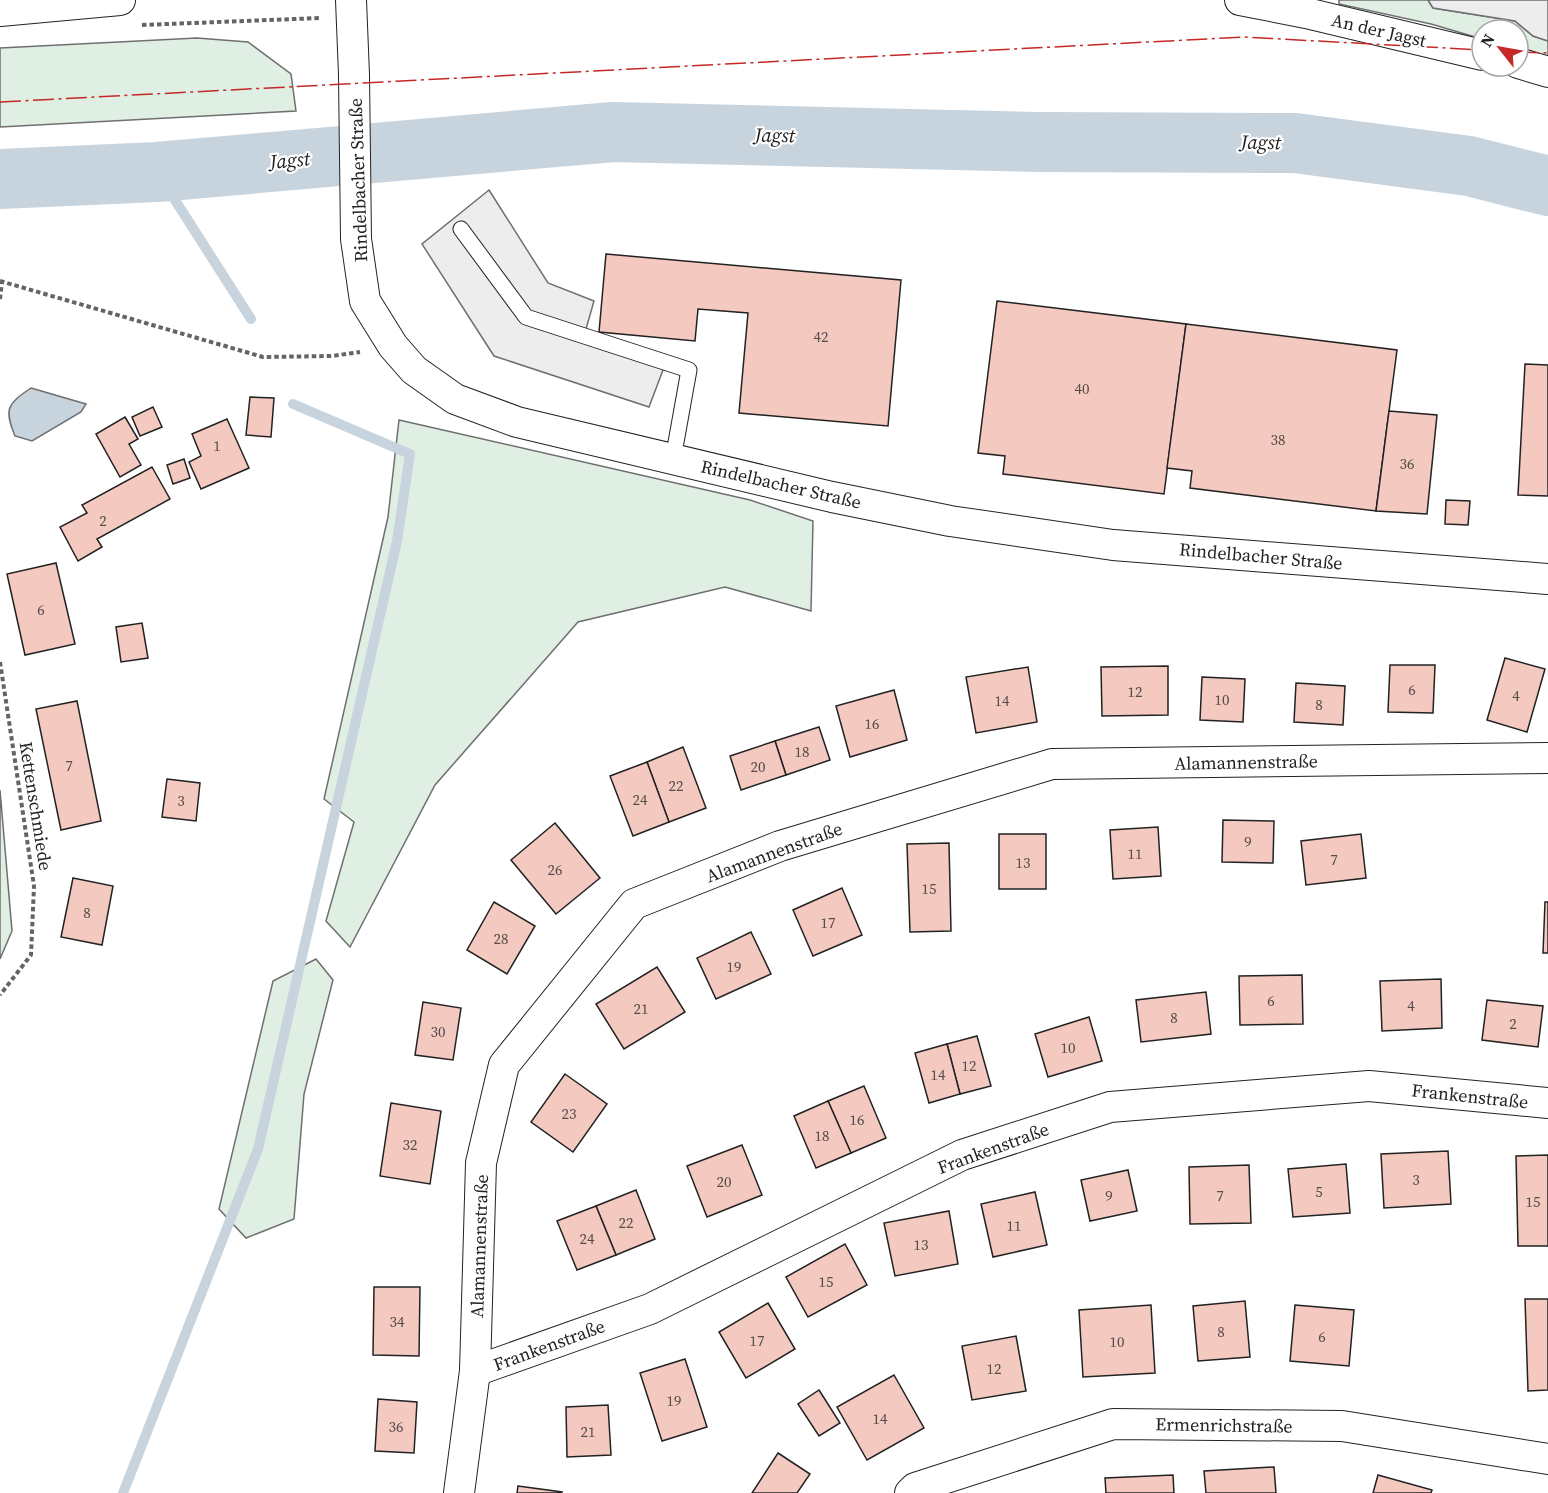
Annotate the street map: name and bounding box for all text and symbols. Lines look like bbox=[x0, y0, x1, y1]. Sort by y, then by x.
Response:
street label: An der Jagst bbox=[1329, 7, 1429, 53]
north arrow bbox=[1470, 18, 1530, 78]
text: N bbox=[1475, 29, 1500, 51]
street label: Rindelbacher Straße bbox=[343, 98, 373, 262]
water label: Jagst bbox=[752, 121, 797, 149]
water label: Jagst bbox=[1238, 128, 1283, 156]
water label: Jagst bbox=[266, 144, 313, 176]
house number: 42 bbox=[813, 326, 829, 347]
house number: 40 bbox=[1074, 378, 1090, 399]
house number: 38 bbox=[1270, 429, 1286, 450]
house number: 1 bbox=[213, 435, 221, 456]
street label: Rindelbacher Straße bbox=[698, 453, 864, 515]
house number: 36 bbox=[1399, 453, 1415, 474]
house number: 2 bbox=[99, 510, 107, 531]
street label: Rindelbacher Straße bbox=[1178, 536, 1344, 576]
house number: 6 bbox=[37, 599, 45, 620]
house number: 6 bbox=[1408, 679, 1416, 700]
house number: 12 bbox=[1127, 681, 1143, 702]
house number: 4 bbox=[1512, 685, 1520, 706]
house number: 10 bbox=[1214, 689, 1230, 710]
house number: 14 bbox=[994, 690, 1010, 711]
house number: 8 bbox=[1315, 694, 1323, 715]
house number: 16 bbox=[864, 713, 880, 734]
street label: Kettenschmiede bbox=[13, 740, 59, 872]
house number: 18 bbox=[794, 741, 810, 762]
street label: Alamannenstraße bbox=[1174, 748, 1318, 776]
house number: 7 bbox=[65, 755, 73, 776]
house number: 20 bbox=[750, 756, 766, 777]
house number: 22 bbox=[668, 775, 684, 796]
house number: 24 bbox=[632, 789, 648, 810]
house number: 3 bbox=[177, 790, 185, 811]
street label: Alamannenstraße bbox=[702, 816, 846, 888]
house number: 9 bbox=[1244, 831, 1252, 852]
house number: 11 bbox=[1127, 843, 1143, 864]
house number: 7 bbox=[1330, 849, 1338, 870]
house number: 13 bbox=[1015, 852, 1031, 873]
house number: 26 bbox=[547, 859, 563, 880]
house number: 15 bbox=[921, 878, 937, 899]
house number: 8 bbox=[83, 902, 91, 923]
house number: 17 bbox=[820, 912, 836, 933]
house number: 28 bbox=[493, 928, 509, 949]
house number: 19 bbox=[726, 956, 742, 977]
house number: 6 bbox=[1267, 990, 1275, 1011]
house number: 4 bbox=[1407, 995, 1415, 1016]
house number: 21 bbox=[633, 998, 649, 1019]
house number: 8 bbox=[1170, 1007, 1178, 1028]
house number: 2 bbox=[1509, 1013, 1517, 1034]
house number: 30 bbox=[430, 1021, 446, 1042]
house number: 10 bbox=[1060, 1037, 1076, 1058]
house number: 12 bbox=[961, 1055, 977, 1076]
house number: 14 bbox=[930, 1064, 946, 1085]
street label: Frankenstraße bbox=[1410, 1077, 1530, 1115]
house number: 23 bbox=[561, 1103, 577, 1124]
house number: 16 bbox=[849, 1109, 865, 1130]
street label: Frankenstraße bbox=[934, 1116, 1052, 1180]
house number: 18 bbox=[814, 1125, 830, 1146]
house number: 32 bbox=[402, 1134, 418, 1155]
house number: 3 bbox=[1412, 1169, 1420, 1190]
house number: 20 bbox=[716, 1171, 732, 1192]
street label: Alamannenstraße bbox=[464, 1174, 494, 1318]
house number: 5 bbox=[1315, 1181, 1323, 1202]
house number: 9 bbox=[1105, 1185, 1113, 1206]
house number: 7 bbox=[1216, 1185, 1224, 1206]
house number: 15 bbox=[1525, 1191, 1541, 1212]
house number: 22 bbox=[618, 1212, 634, 1233]
house number: 11 bbox=[1006, 1215, 1022, 1236]
house number: 24 bbox=[579, 1228, 595, 1249]
house number: 13 bbox=[913, 1234, 929, 1255]
house number: 15 bbox=[818, 1271, 834, 1292]
house number: 34 bbox=[389, 1311, 405, 1332]
street label: Frankenstraße bbox=[490, 1313, 608, 1377]
house number: 8 bbox=[1217, 1321, 1225, 1342]
house number: 6 bbox=[1318, 1326, 1326, 1347]
house number: 17 bbox=[749, 1330, 765, 1351]
house number: 10 bbox=[1109, 1331, 1125, 1352]
house number: 12 bbox=[986, 1358, 1002, 1379]
house number: 19 bbox=[666, 1390, 682, 1411]
house number: 14 bbox=[872, 1408, 888, 1429]
street label: Ermenrichstraße bbox=[1155, 1411, 1293, 1439]
house number: 36 bbox=[388, 1416, 404, 1437]
house number: 21 bbox=[580, 1421, 596, 1442]

